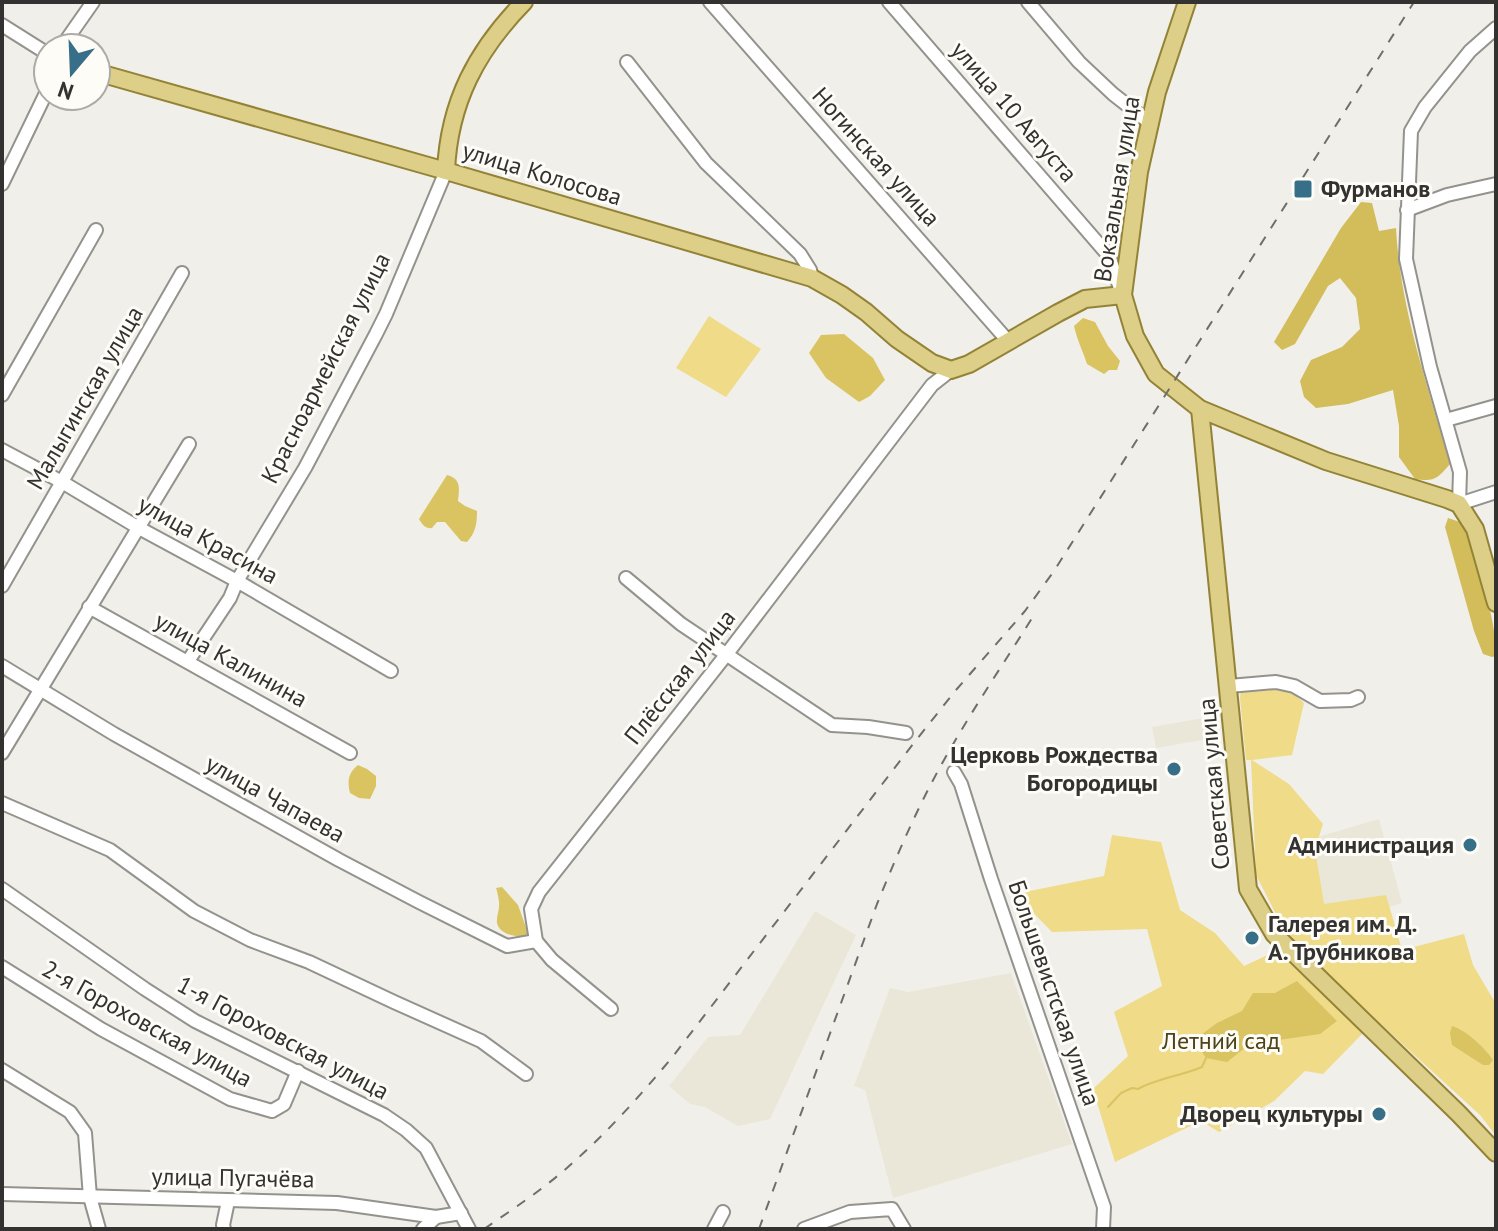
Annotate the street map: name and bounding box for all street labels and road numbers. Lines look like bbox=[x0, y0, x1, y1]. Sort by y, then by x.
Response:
street label: улица 10 Августа bbox=[945, 35, 1084, 189]
street label: Ногинская улица bbox=[806, 81, 947, 233]
street label: Вокзальная улица bbox=[1087, 94, 1147, 284]
street label: улица Колосова bbox=[459, 135, 626, 213]
street label: Красноармейская улица bbox=[254, 247, 397, 488]
street label: Малыгинская улица bbox=[19, 300, 150, 495]
street label: улица Красина bbox=[133, 488, 284, 591]
street label: Плёсская улица bbox=[617, 603, 742, 751]
street label: улица Калинина bbox=[149, 605, 313, 714]
street label: Советская улица bbox=[1191, 697, 1236, 871]
street label: улица Чапаева bbox=[200, 747, 350, 850]
street label: Большевистская улица bbox=[1001, 876, 1108, 1110]
street label: 2-я Гороховская улица bbox=[37, 953, 258, 1094]
street label: 1-я Гороховская улица bbox=[172, 969, 394, 1107]
street label: улица Пугачёва bbox=[151, 1161, 315, 1194]

